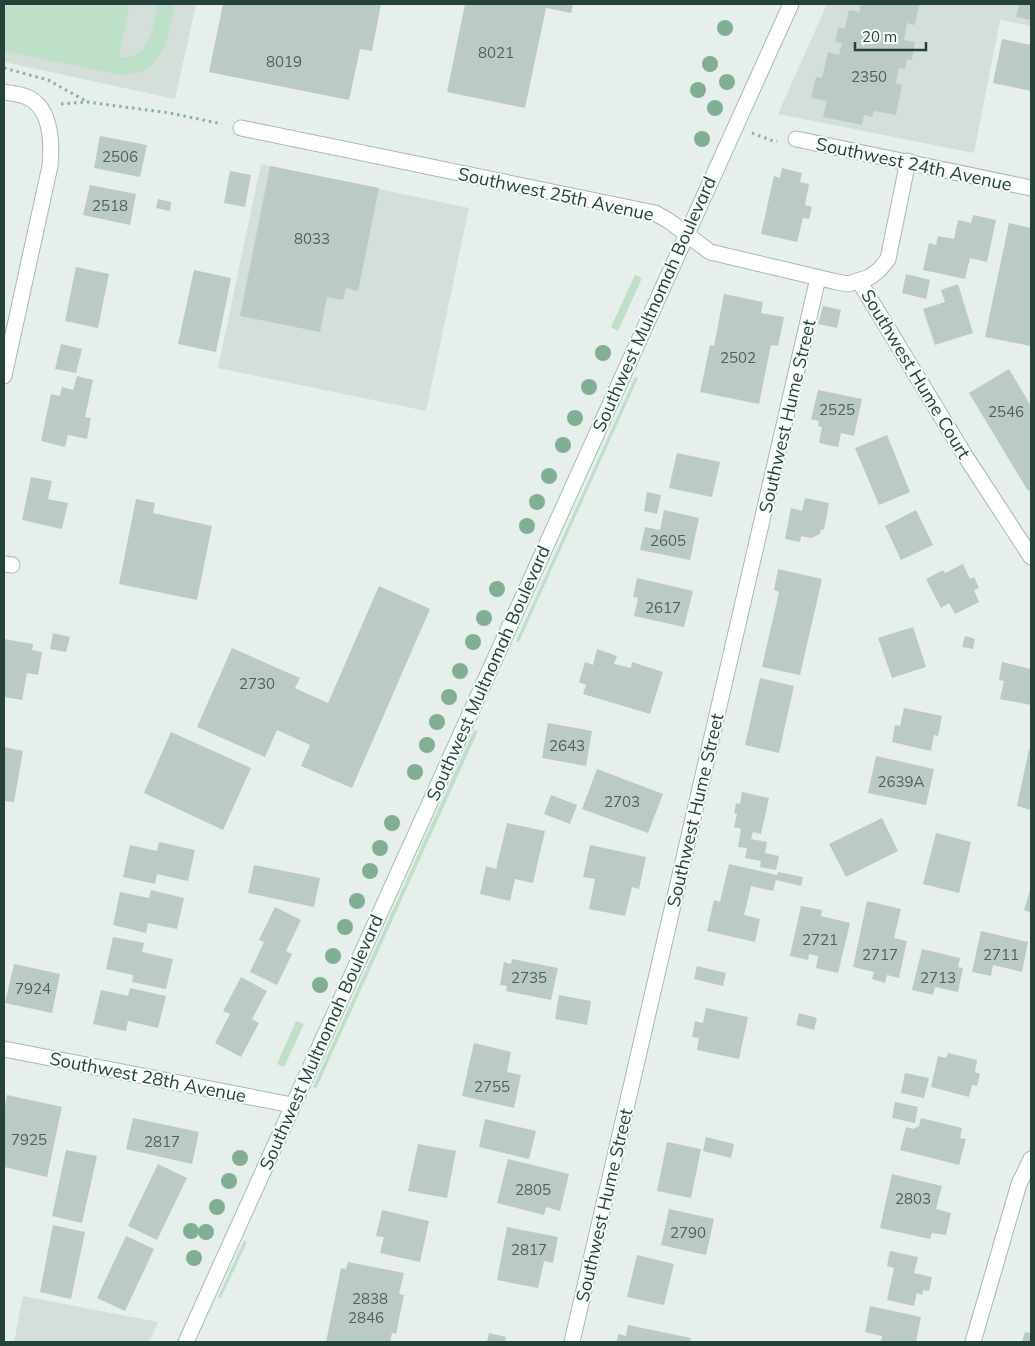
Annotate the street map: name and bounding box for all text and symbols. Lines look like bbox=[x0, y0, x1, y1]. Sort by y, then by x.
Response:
scale bar bbox=[855, 20, 926, 52]
text: 20 m bbox=[862, 27, 897, 46]
house number: 8021 bbox=[478, 43, 514, 62]
house number: 8019 bbox=[266, 52, 302, 71]
house number: 2350 bbox=[851, 67, 887, 86]
street label: Southwest 24th Avenue bbox=[814, 132, 1014, 196]
house number: 2506 bbox=[102, 147, 138, 166]
street label: Southwest 25th Avenue bbox=[456, 162, 656, 226]
street label: Southwest Multnomah Boulevard bbox=[587, 173, 721, 435]
house number: 2518 bbox=[92, 196, 128, 215]
house number: 8033 bbox=[294, 229, 330, 248]
street label: Southwest Hume Court bbox=[856, 285, 976, 463]
street label: Southwest Hume Street bbox=[754, 317, 820, 515]
house number: 2502 bbox=[720, 348, 756, 367]
house number: 2525 bbox=[819, 400, 855, 419]
house number: 2546 bbox=[988, 402, 1024, 421]
house number: 2605 bbox=[650, 531, 686, 550]
street label: Southwest Multnomah Boulevard bbox=[421, 542, 555, 804]
house number: 2617 bbox=[645, 598, 681, 617]
house number: 2730 bbox=[239, 674, 275, 693]
street label: Southwest Hume Street bbox=[662, 711, 728, 909]
house number: 2643 bbox=[549, 736, 585, 755]
house number: 2639A bbox=[877, 772, 925, 791]
house number: 2703 bbox=[604, 792, 640, 811]
street label: Southwest Multnomah Boulevard bbox=[254, 911, 388, 1173]
house number: 2721 bbox=[802, 930, 838, 949]
house number: 2717 bbox=[862, 945, 898, 964]
house number: 2711 bbox=[983, 945, 1019, 964]
house number: 2735 bbox=[511, 968, 547, 987]
house number: 2713 bbox=[920, 968, 956, 987]
house number: 7924 bbox=[15, 979, 51, 998]
street label: Southwest 28th Avenue bbox=[48, 1047, 248, 1107]
house number: 2755 bbox=[474, 1077, 510, 1096]
street label: Southwest Hume Street bbox=[571, 1106, 637, 1304]
house number: 7925 bbox=[11, 1130, 47, 1149]
house number: 2817 bbox=[144, 1132, 180, 1151]
house number: 2805 bbox=[515, 1180, 551, 1199]
house number: 2803 bbox=[895, 1189, 931, 1208]
house number: 2790 bbox=[670, 1223, 706, 1242]
house number: 2817 bbox=[511, 1240, 547, 1259]
house number: 2838 bbox=[352, 1289, 388, 1308]
house number: 2846 bbox=[348, 1308, 384, 1327]

